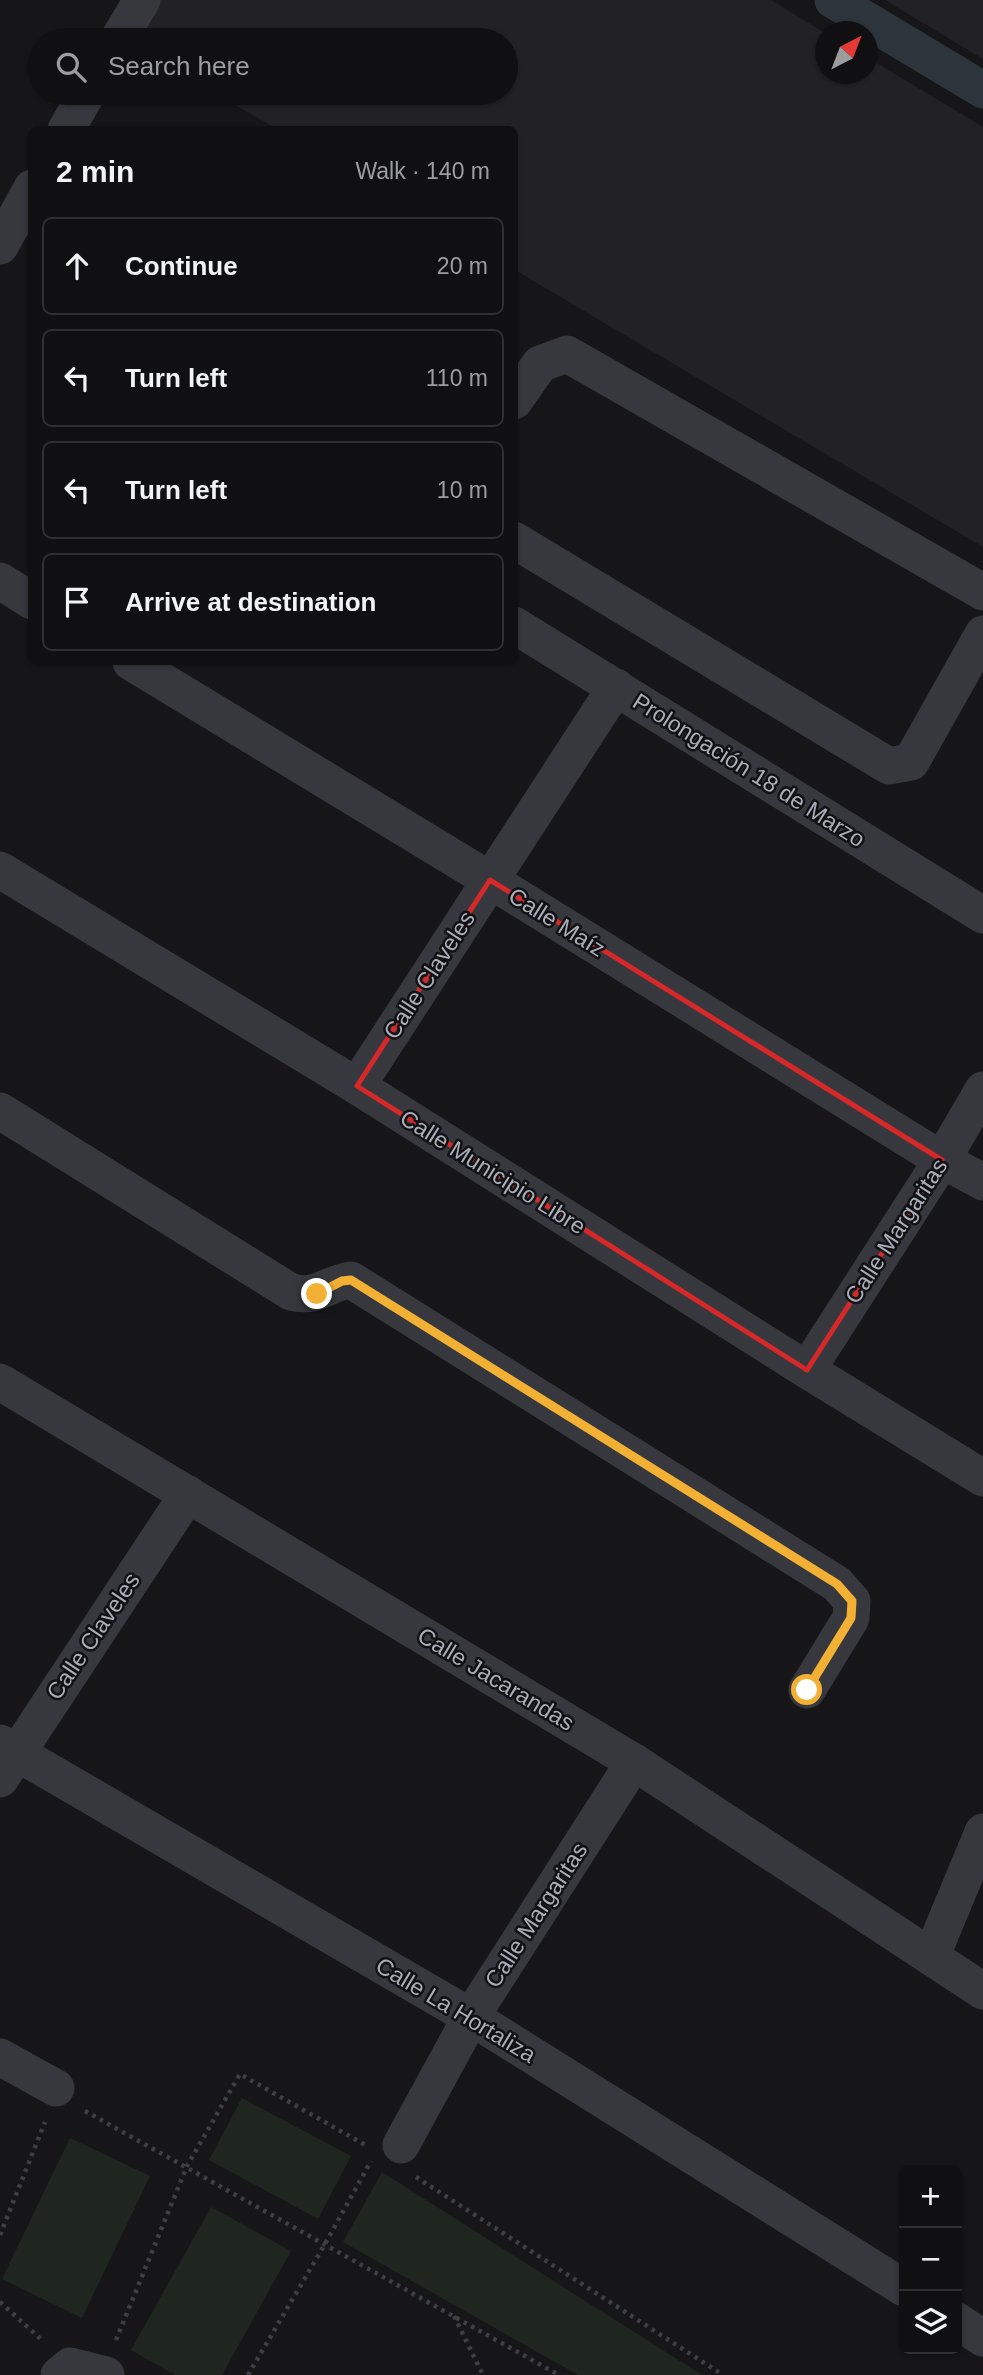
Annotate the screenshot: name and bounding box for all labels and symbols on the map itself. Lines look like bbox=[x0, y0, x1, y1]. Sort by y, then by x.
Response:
north arrow bbox=[815, 21, 878, 84]
street label: Prolongación 18 de Marzo bbox=[628, 688, 870, 852]
street label: Calle Maíz bbox=[504, 882, 610, 962]
street label: Calle Claveles bbox=[378, 906, 480, 1044]
street label: Calle Municipio Libre bbox=[396, 1104, 590, 1240]
street label: Calle Margaritas bbox=[839, 1154, 953, 1308]
route end bbox=[301, 1278, 332, 1309]
street label: Calle Claveles bbox=[41, 1568, 145, 1704]
street label: Calle Jacarandas bbox=[413, 1622, 579, 1736]
route start bbox=[791, 1674, 822, 1705]
street label: Calle Margaritas bbox=[479, 1838, 593, 1992]
street label: Calle La Hortaliza bbox=[372, 1952, 541, 2068]

